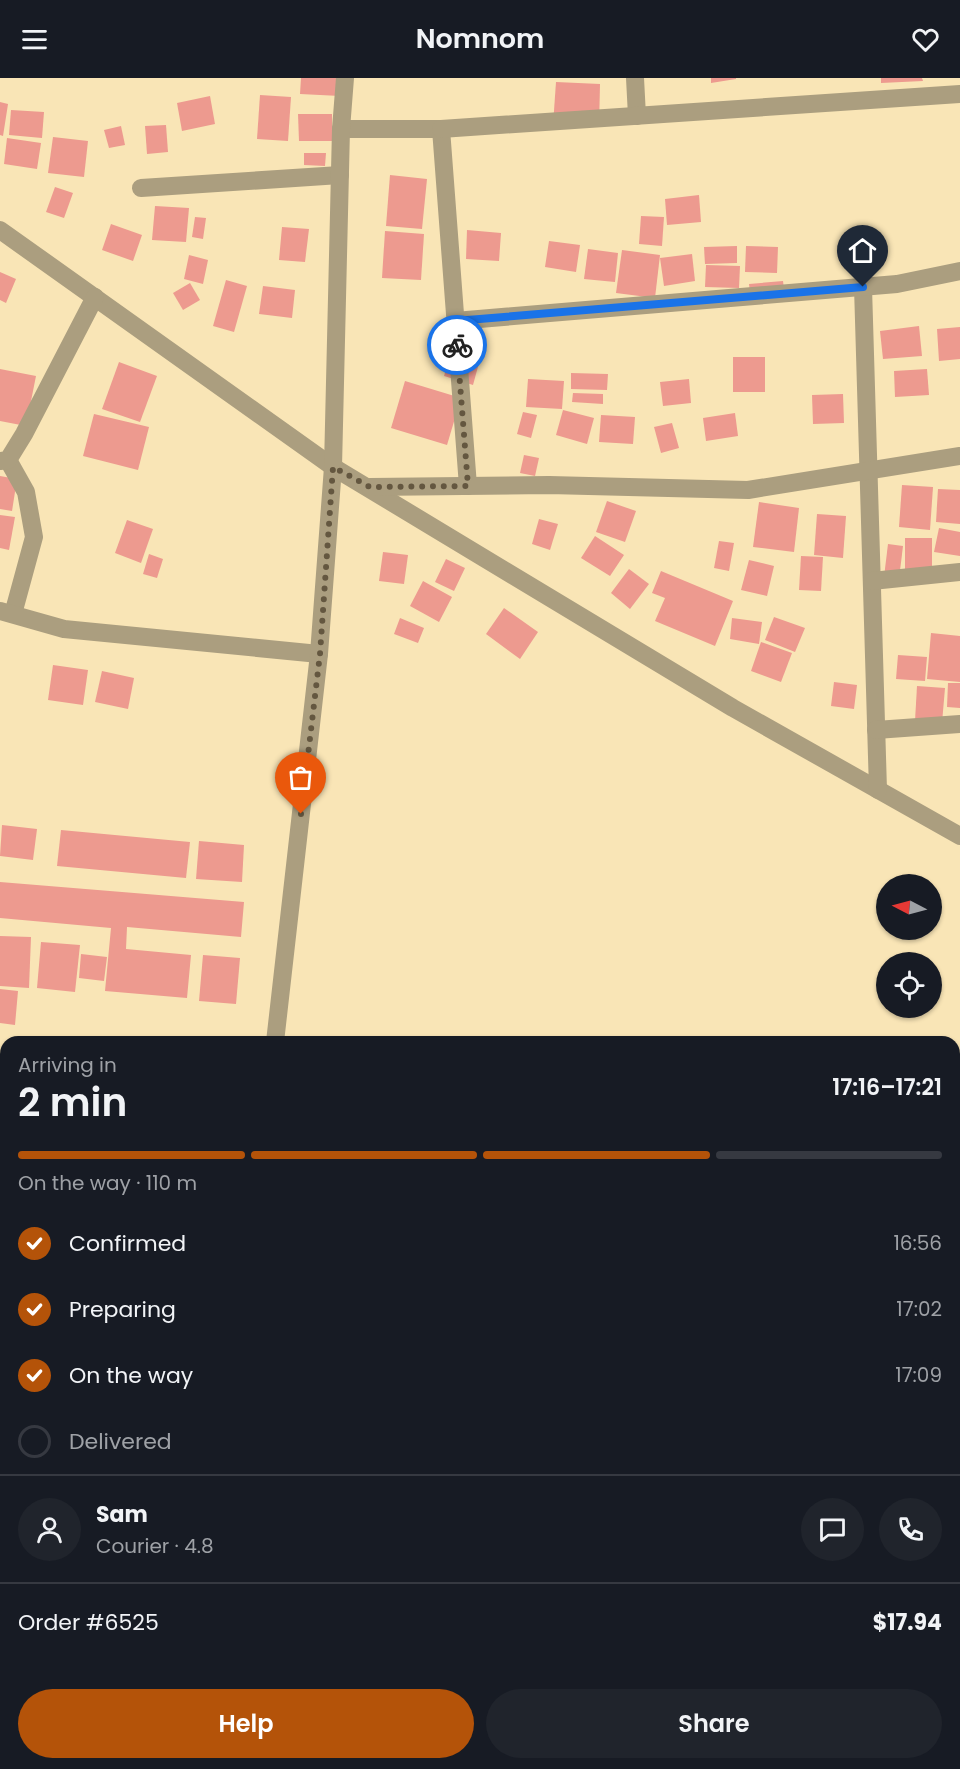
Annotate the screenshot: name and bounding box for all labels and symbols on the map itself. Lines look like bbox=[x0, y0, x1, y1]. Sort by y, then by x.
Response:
pin bbox=[837, 225, 888, 287]
courier bbox=[427, 315, 487, 375]
pin bbox=[275, 752, 326, 814]
north arrow bbox=[876, 874, 942, 940]

